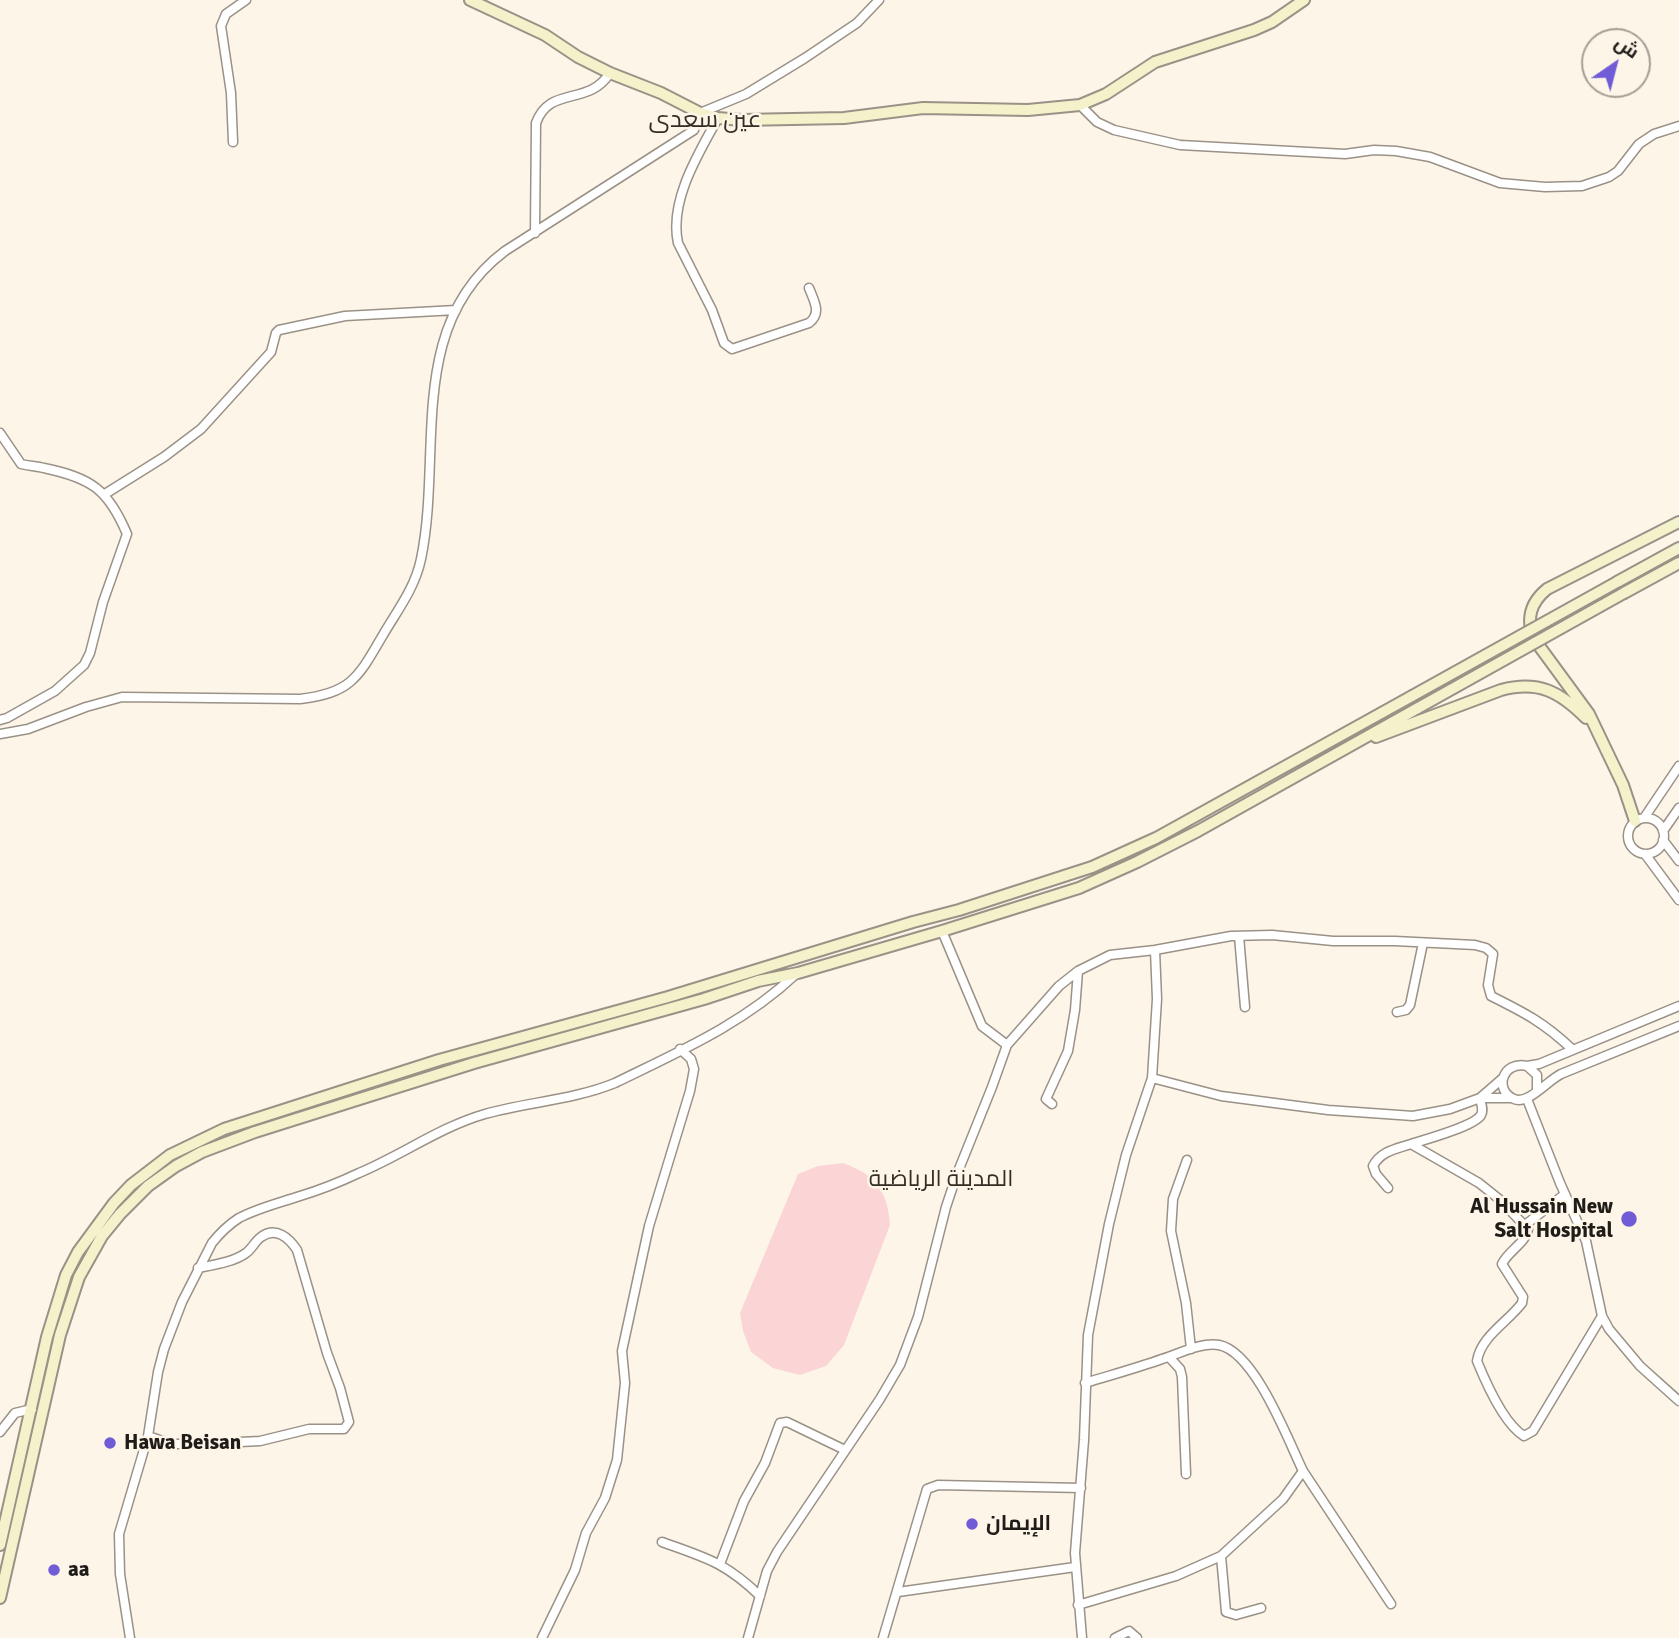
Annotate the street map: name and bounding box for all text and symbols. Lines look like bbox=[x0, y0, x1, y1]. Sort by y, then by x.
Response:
north arrow bbox=[1581, 28, 1651, 98]
text: ش bbox=[1610, 31, 1644, 64]
district label: عين سعدى bbox=[649, 107, 761, 135]
district label: المدينة الرياضية bbox=[869, 1166, 1013, 1194]
place label: Al Hussain New Salt Hospital bbox=[1470, 1194, 1613, 1244]
marker: Al Hussain New Salt Hospital bbox=[1619, 1209, 1639, 1229]
place label: Hawa Beisan bbox=[124, 1430, 241, 1456]
marker: Hawa Beisan bbox=[102, 1435, 118, 1451]
place label: الإيمان bbox=[986, 1511, 1051, 1537]
marker: الإيمان bbox=[964, 1516, 980, 1532]
place label: aa bbox=[68, 1557, 90, 1583]
marker: aa bbox=[46, 1562, 62, 1578]

